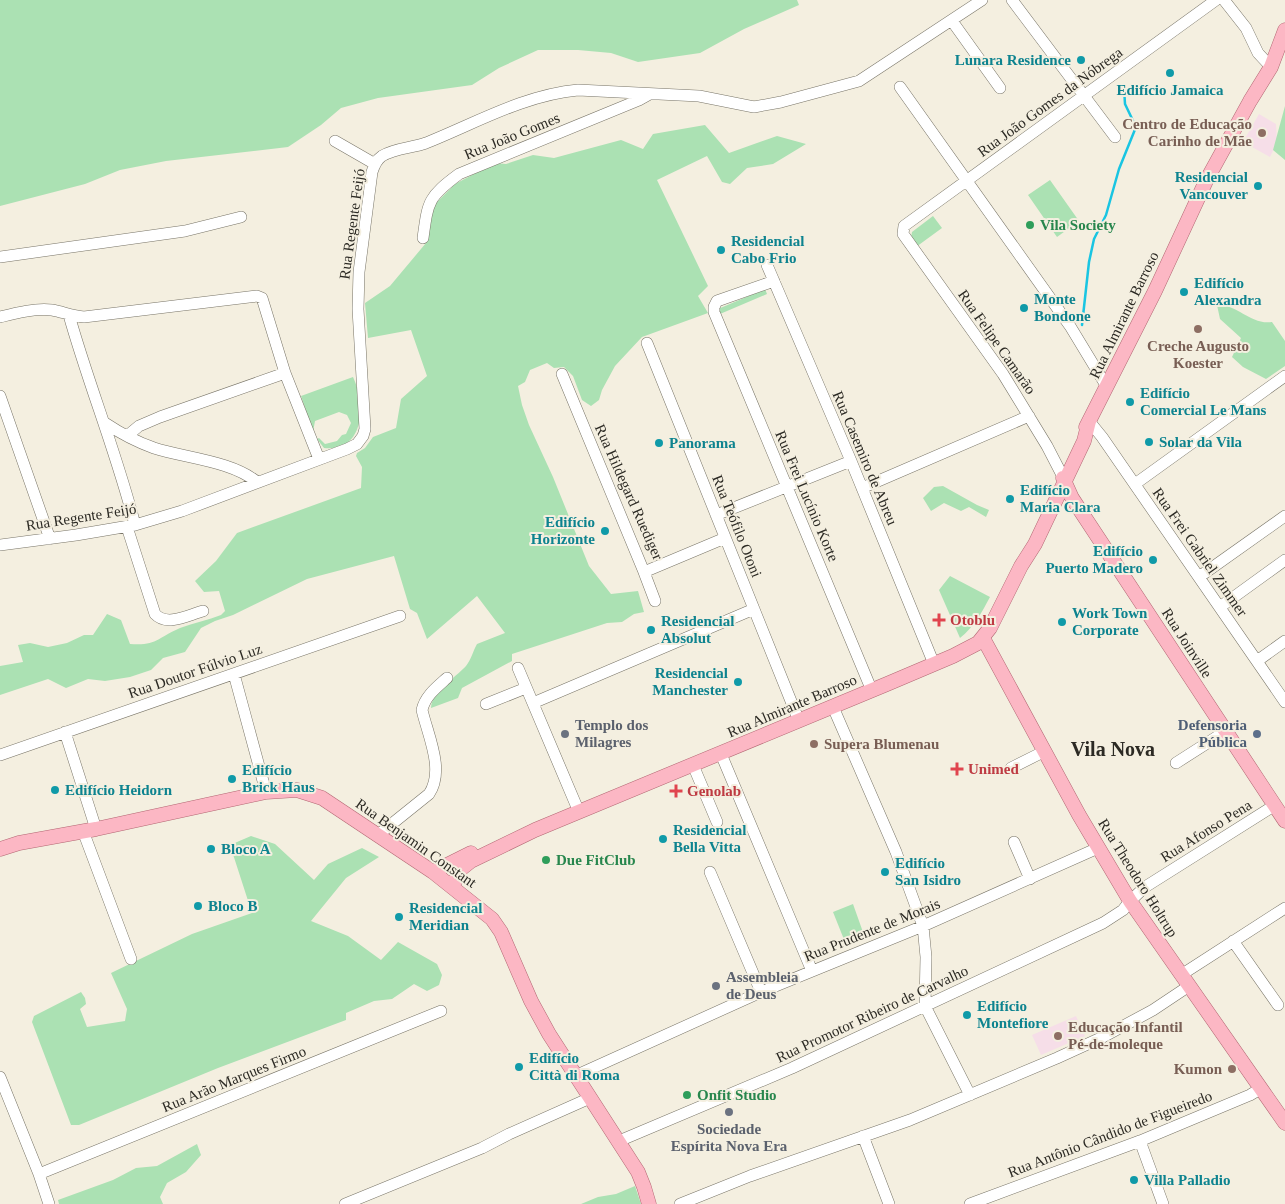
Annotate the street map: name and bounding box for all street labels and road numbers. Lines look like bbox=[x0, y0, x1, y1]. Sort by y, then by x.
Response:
street label: Rua João Gomes da Nóbrega bbox=[975, 44, 1126, 160]
street label: Rua João Gomes bbox=[462, 109, 562, 162]
street label: Rua Regente Feijó bbox=[336, 168, 368, 280]
street label: Rua Almirante Barroso bbox=[1086, 249, 1162, 381]
street label: Rua Felipe Camarão bbox=[955, 287, 1039, 397]
street label: Rua Casemiro de Abreu bbox=[830, 389, 901, 528]
street label: Rua Hildegard Ruediger bbox=[592, 422, 666, 562]
street label: Rua Frei Lucínio Korte bbox=[772, 428, 842, 564]
street label: Rua Teófilo Otoni bbox=[709, 473, 765, 579]
street label: Rua Frei Gabriel Zimmer bbox=[1150, 485, 1250, 619]
street label: Rua Regente Feijó bbox=[25, 500, 137, 534]
street label: Rua Joinville bbox=[1159, 605, 1216, 681]
street label: Rua Doutor Fúlvio Luz bbox=[126, 640, 264, 701]
street label: Rua Almirante Barroso bbox=[725, 671, 859, 741]
street label: Rua Benjamin Constant bbox=[353, 795, 480, 891]
street label: Rua Afonso Pena bbox=[1158, 796, 1255, 865]
street label: Rua Theodoro Holtrup bbox=[1095, 816, 1181, 940]
street label: Rua Prudente de Morais bbox=[802, 895, 943, 965]
street label: Rua Promotor Ribeiro de Carvalho bbox=[773, 962, 971, 1066]
street label: Rua Arão Marques Firmo bbox=[160, 1043, 308, 1115]
street label: Rua Antônio Cândido de Figueiredo bbox=[1006, 1088, 1214, 1180]

